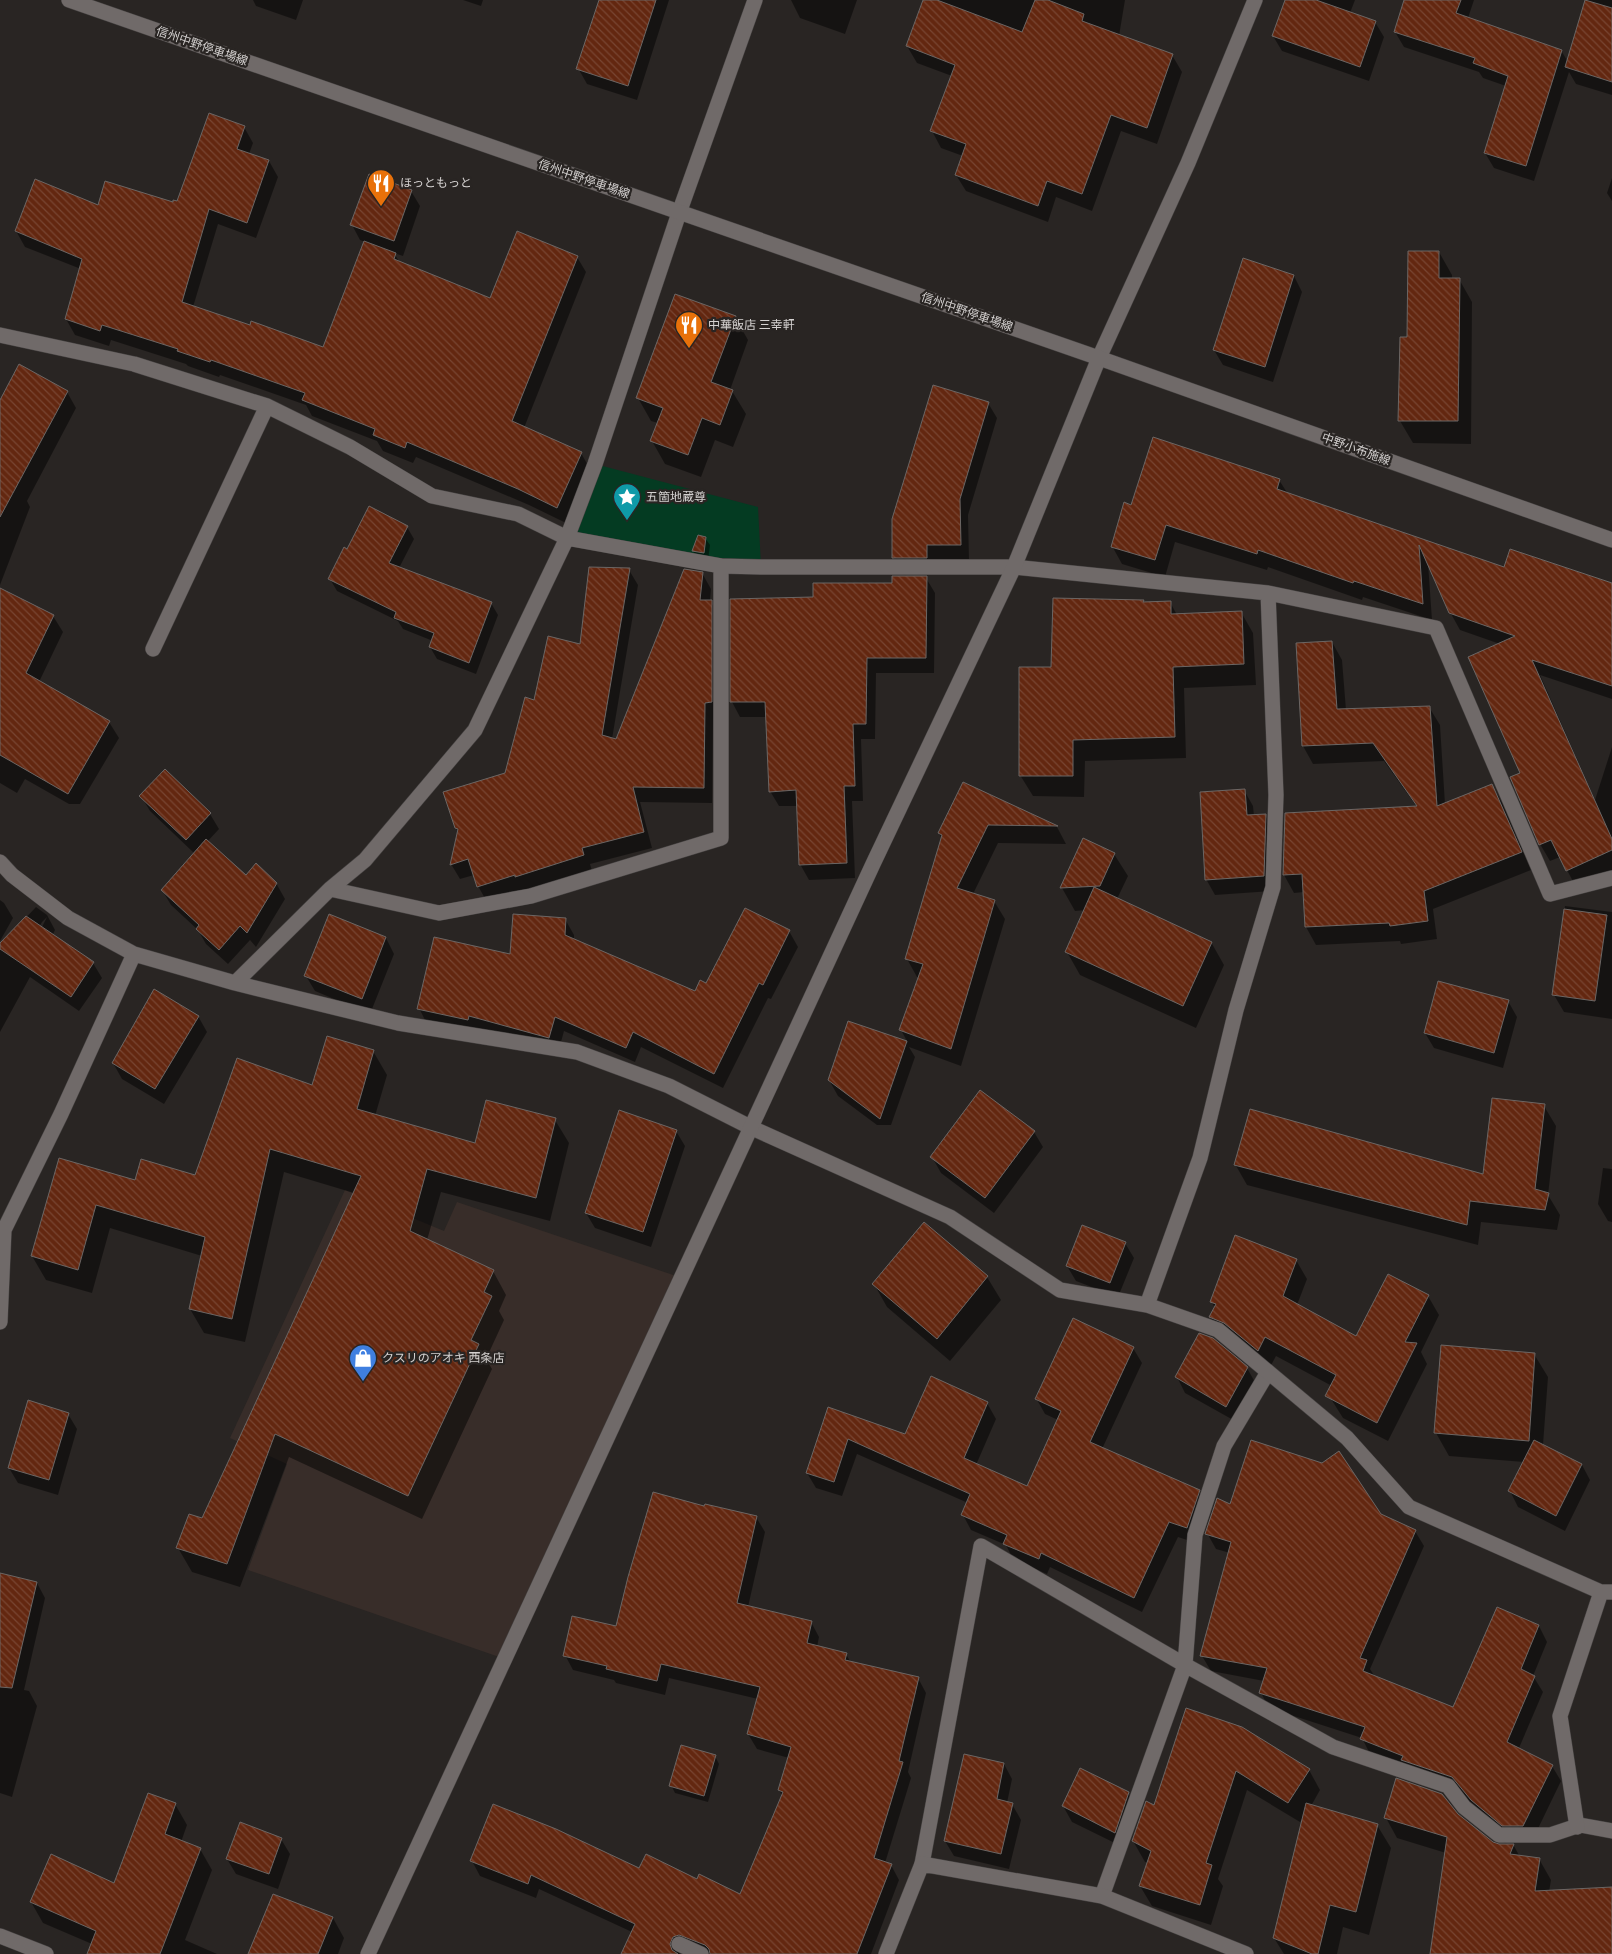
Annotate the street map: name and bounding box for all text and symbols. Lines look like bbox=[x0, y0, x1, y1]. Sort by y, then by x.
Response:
street label: 信州中野停車場線 bbox=[154, 24, 250, 68]
street label: 信州中野停車場線 bbox=[536, 157, 632, 201]
restaurant icon: ほっともっと bbox=[366, 168, 396, 207]
place label: ほっともっと bbox=[400, 176, 472, 190]
street label: 信州中野停車場線 bbox=[919, 290, 1015, 334]
restaurant icon: 中華飯店 三幸軒 bbox=[674, 310, 704, 349]
place label: 中華飯店 三幸軒 bbox=[708, 318, 795, 332]
street label: 中野小布施線 bbox=[1320, 430, 1392, 468]
place icon: 五箇地蔵尊 bbox=[612, 482, 642, 521]
place label: 五箇地蔵尊 bbox=[646, 490, 706, 504]
shop icon: クスリのアオキ 西条店 bbox=[348, 1343, 378, 1382]
place label: クスリのアオキ 西条店 bbox=[382, 1351, 504, 1365]

